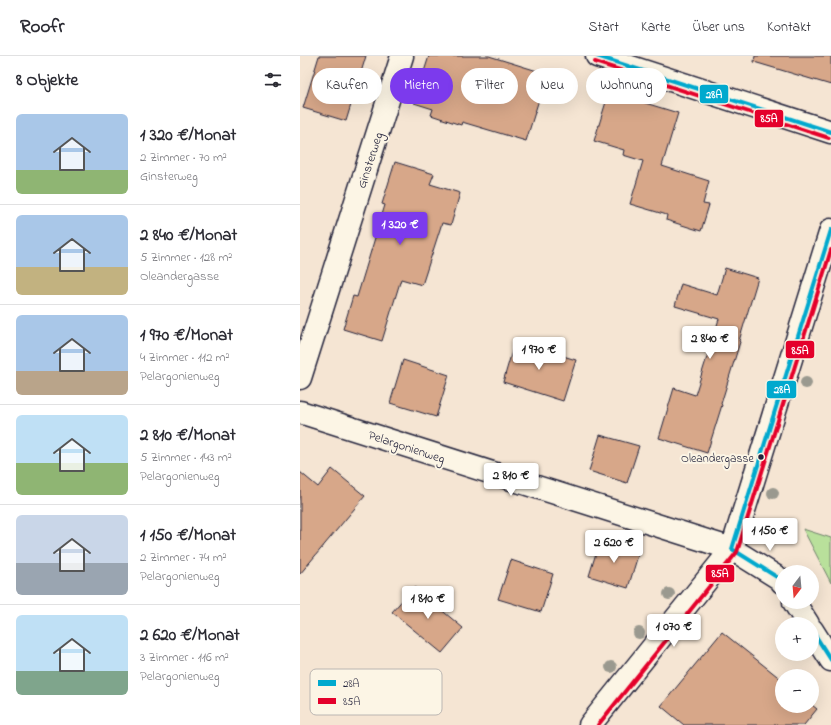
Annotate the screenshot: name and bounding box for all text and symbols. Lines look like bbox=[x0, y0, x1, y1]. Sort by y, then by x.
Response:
text: Roofr bbox=[20, 14, 64, 41]
text: Start bbox=[589, 17, 619, 38]
text: Karte bbox=[641, 17, 671, 38]
text: Über uns bbox=[693, 17, 745, 38]
text: Kontakt bbox=[767, 17, 811, 38]
text: 8 Objekte bbox=[16, 68, 78, 93]
chip: Kaufen bbox=[312, 68, 382, 104]
chip: Mieten bbox=[390, 68, 453, 104]
chip: Filter bbox=[461, 68, 518, 104]
chip: Neu bbox=[526, 68, 578, 104]
chip: Wohnung bbox=[586, 68, 667, 104]
icon: filters bbox=[262, 69, 284, 91]
line badge: 28A bbox=[699, 84, 729, 104]
text: 28A bbox=[705, 87, 722, 103]
line badge: 85A bbox=[754, 109, 784, 128]
text: 85A bbox=[759, 111, 778, 127]
text: 1 320 €/Monat bbox=[140, 123, 236, 148]
icon: home bbox=[48, 130, 96, 178]
street label: Ginsterweg bbox=[352, 130, 389, 191]
text: 2 Zimmer · 70 m² bbox=[140, 148, 227, 167]
text: Ginsterweg bbox=[140, 167, 198, 186]
pin: 1 320 € bbox=[363, 212, 437, 246]
text: 1 320 € bbox=[381, 215, 419, 234]
text: 2 840 €/Monat bbox=[140, 223, 237, 248]
icon: home bbox=[48, 231, 96, 279]
text: 5 Zimmer · 128 m² bbox=[140, 248, 232, 267]
text: Oleandergasse bbox=[140, 267, 219, 286]
text: 1 970 €/Monat bbox=[140, 323, 233, 348]
pin: 2 840 € bbox=[673, 326, 747, 360]
text: 2 840 € bbox=[691, 329, 729, 348]
icon: home bbox=[48, 331, 96, 379]
pin: 1 970 € bbox=[502, 337, 576, 371]
text: 1 970 € bbox=[522, 340, 556, 359]
line badge: 85A bbox=[785, 340, 815, 359]
text: 85A bbox=[790, 343, 809, 359]
text: 4 Zimmer · 112 m² bbox=[140, 348, 230, 367]
text: Pelargonienweg bbox=[140, 367, 220, 386]
line badge: 28A bbox=[766, 380, 797, 399]
text: 28A bbox=[773, 382, 790, 398]
text: 2 810 €/Monat bbox=[140, 423, 236, 448]
street label: Pelargonienweg bbox=[365, 426, 447, 470]
icon: home bbox=[48, 431, 96, 479]
text: 5 Zimmer · 143 m² bbox=[140, 448, 232, 467]
place label: Oleandergasse bbox=[681, 450, 755, 469]
marker: Oleandergasse bbox=[756, 452, 766, 462]
pin: 2 810 € bbox=[474, 463, 548, 497]
text: 2 810 € bbox=[493, 466, 529, 485]
text: Pelargonienweg bbox=[140, 467, 220, 486]
pin: 1 150 € bbox=[733, 518, 807, 552]
text: 1 150 € bbox=[752, 521, 788, 540]
text: 1 150 €/Monat bbox=[140, 523, 236, 548]
pin: 2 620 € bbox=[577, 530, 651, 564]
icon: home bbox=[48, 531, 96, 579]
text: 2 620 € bbox=[594, 533, 634, 552]
text: 2 Zimmer · 74 m² bbox=[140, 548, 227, 567]
line badge: 85A bbox=[705, 564, 735, 583]
north arrow bbox=[775, 565, 819, 609]
map controls bbox=[775, 565, 819, 713]
text: 85A bbox=[710, 566, 729, 582]
text: Pelargonienweg bbox=[140, 567, 220, 586]
pin: 1 810 € bbox=[391, 586, 465, 620]
text: 1 810 € bbox=[411, 589, 445, 608]
pin: 1 070 € bbox=[637, 614, 711, 648]
text: 1 070 € bbox=[656, 617, 692, 636]
button: + bbox=[775, 617, 819, 661]
text: 2 620 €/Monat bbox=[140, 623, 240, 648]
icon: home bbox=[48, 631, 96, 679]
text: 3 Zimmer · 116 m² bbox=[140, 648, 229, 667]
text: Pelargonienweg bbox=[140, 667, 220, 686]
legend bbox=[310, 669, 442, 715]
button: − bbox=[775, 669, 819, 713]
text: 28A bbox=[343, 676, 360, 692]
text: 85A bbox=[343, 694, 360, 710]

